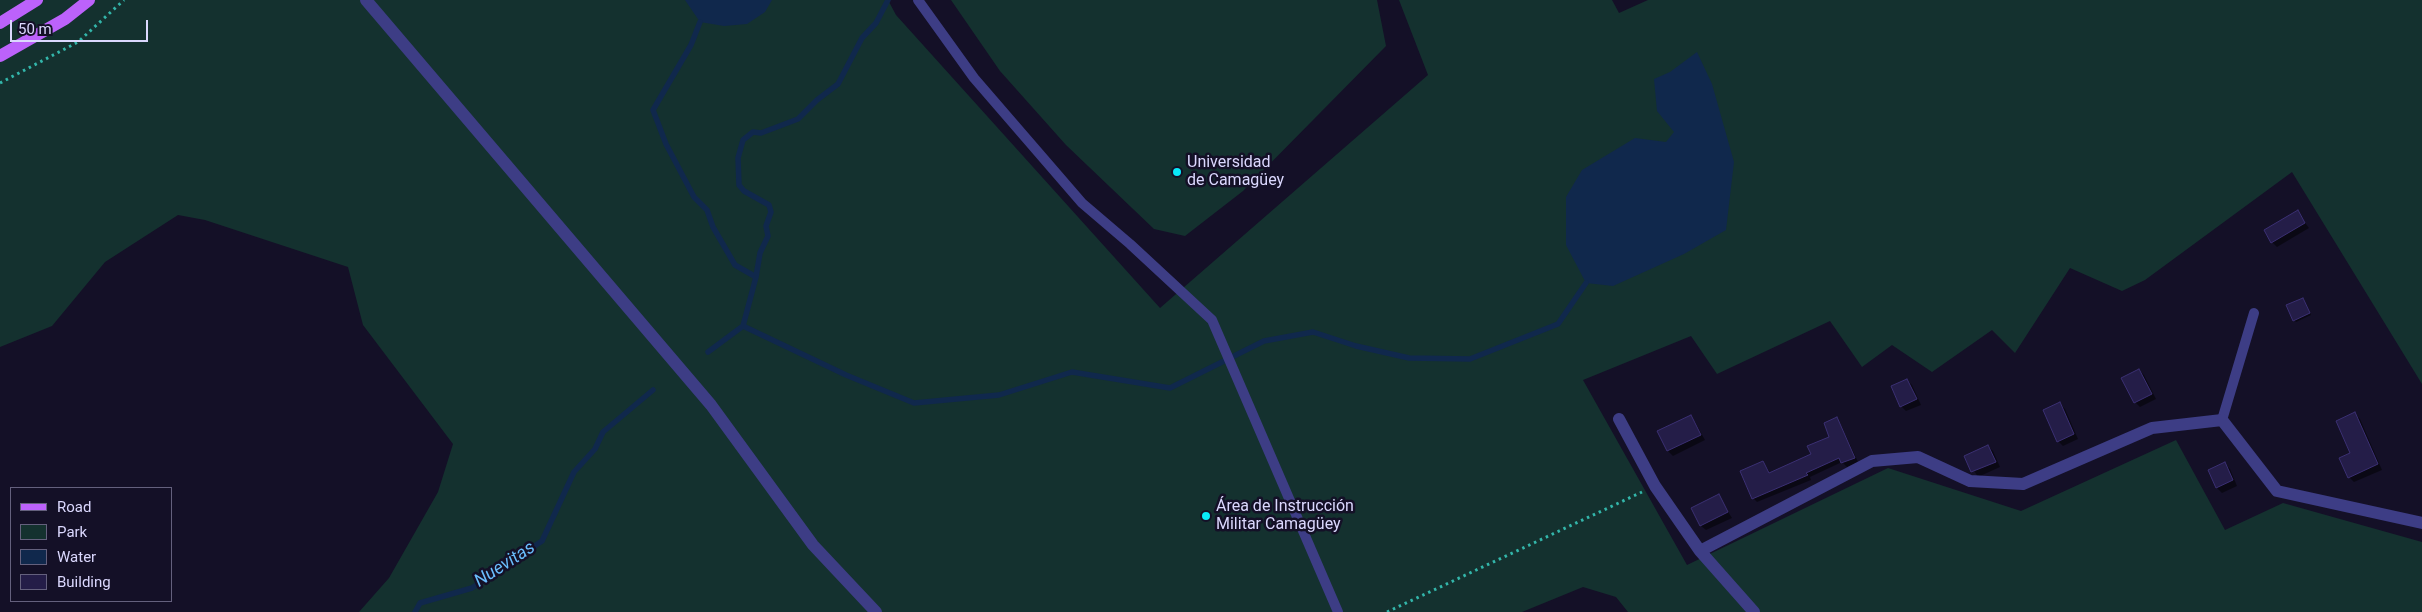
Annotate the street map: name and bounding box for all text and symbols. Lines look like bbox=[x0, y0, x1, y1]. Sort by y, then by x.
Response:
scale bar bbox=[12, 10, 150, 42]
text: 50 m bbox=[18, 20, 52, 38]
place label: Universidad de Camagüey bbox=[1187, 153, 1284, 191]
marker: Universidad de Camagüey bbox=[1171, 166, 1183, 178]
legend bbox=[10, 487, 172, 602]
place label: Área de Instrucción Militar Camagüey bbox=[1216, 497, 1354, 535]
text: Road bbox=[57, 498, 91, 516]
marker: Área de Instrucción Militar Camagüey bbox=[1200, 510, 1212, 522]
text: Park bbox=[57, 523, 87, 541]
water label: Nuevitas bbox=[471, 537, 539, 593]
text: Water bbox=[57, 548, 96, 566]
text: Building bbox=[57, 573, 111, 591]

